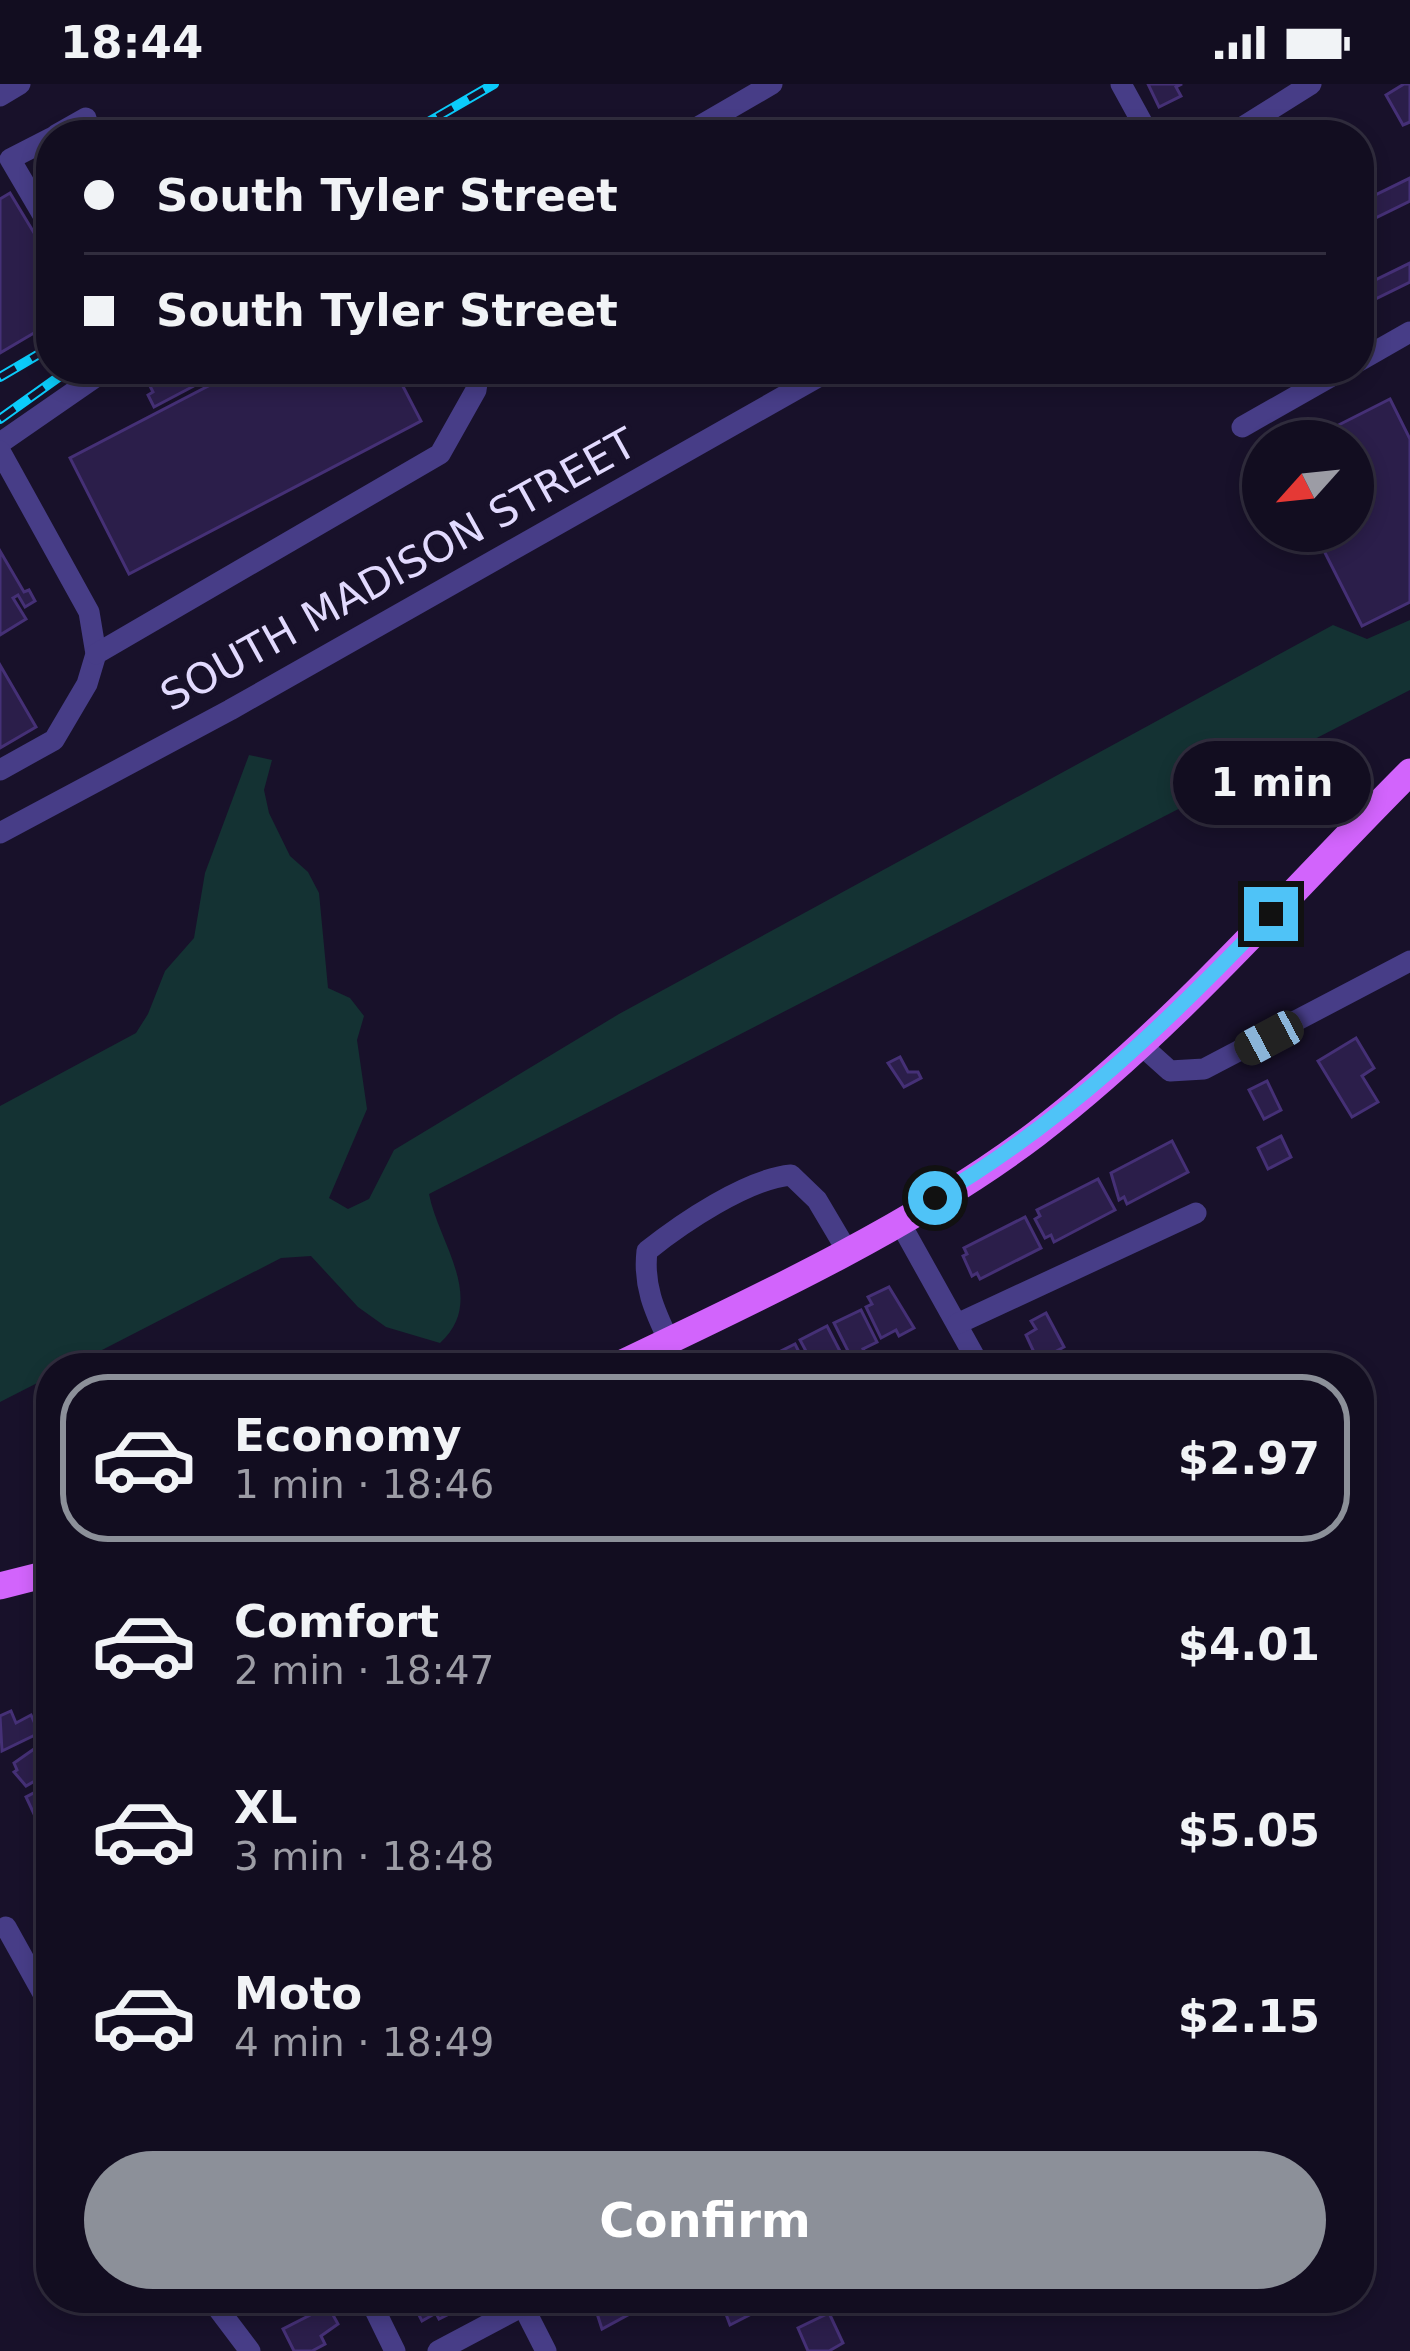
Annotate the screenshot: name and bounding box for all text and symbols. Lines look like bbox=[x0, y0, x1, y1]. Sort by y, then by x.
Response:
text: 18:44 bbox=[60, 16, 203, 69]
text: South Tyler Street bbox=[156, 169, 618, 222]
text: South Tyler Street bbox=[156, 284, 618, 337]
street label: SOUTH MADISON STREET bbox=[152, 418, 645, 721]
north arrow bbox=[1242, 420, 1374, 552]
map controls bbox=[1242, 420, 1374, 552]
callout: 1 min bbox=[1172, 740, 1370, 824]
text: 1 min bbox=[1211, 760, 1333, 805]
route end bbox=[1244, 887, 1298, 941]
car bbox=[1229, 1005, 1309, 1071]
route start bbox=[908, 1171, 962, 1225]
icon: car bbox=[90, 1404, 198, 1512]
text: Economy bbox=[234, 1409, 462, 1462]
text: $2.97 bbox=[1178, 1432, 1320, 1485]
text: 1 min · 18:46 bbox=[234, 1462, 494, 1507]
icon: car bbox=[90, 1590, 198, 1698]
text: Comfort bbox=[234, 1595, 439, 1648]
text: $4.01 bbox=[1178, 1618, 1320, 1671]
text: 2 min · 18:47 bbox=[234, 1648, 494, 1693]
icon: car bbox=[90, 1776, 198, 1884]
text: XL bbox=[234, 1781, 297, 1834]
text: $5.05 bbox=[1178, 1804, 1320, 1857]
text: 3 min · 18:48 bbox=[234, 1834, 494, 1879]
icon: car bbox=[90, 1962, 198, 2070]
text: Moto bbox=[234, 1967, 362, 2020]
text: $2.15 bbox=[1178, 1990, 1320, 2043]
text: 4 min · 18:49 bbox=[234, 2020, 494, 2065]
button: Confirm bbox=[84, 2151, 1326, 2289]

